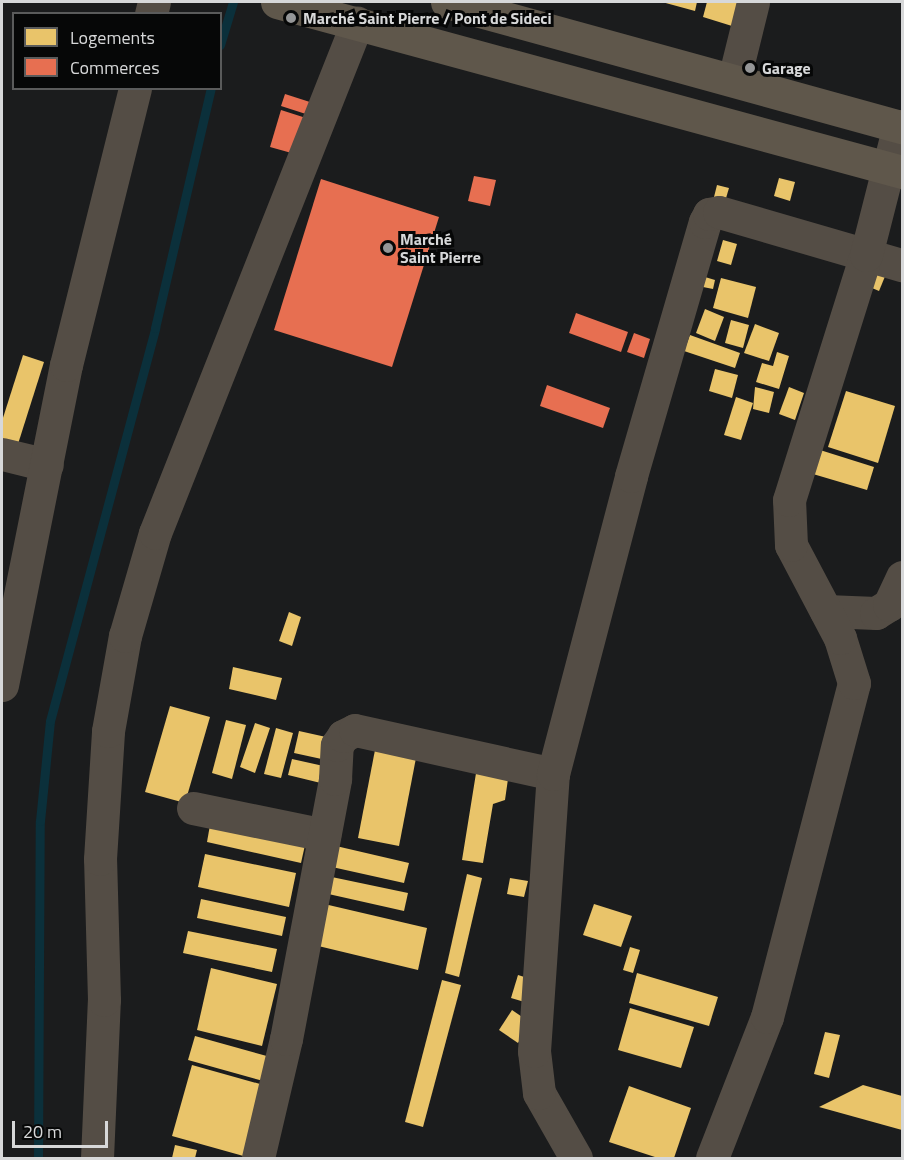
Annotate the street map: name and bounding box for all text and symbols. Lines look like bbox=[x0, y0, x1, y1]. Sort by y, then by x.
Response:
place label: Marché Saint Pierre / Pont de Sideci bbox=[303, 8, 552, 28]
marker: Marché Saint Pierre / Pont de Sideci bbox=[284, 11, 298, 25]
legend bbox=[12, 12, 222, 90]
text: Logements bbox=[70, 24, 155, 51]
text: Commerces bbox=[70, 54, 160, 81]
place label: Garage bbox=[762, 58, 811, 78]
marker: Garage bbox=[743, 61, 757, 75]
place label: Marché Saint Pierre bbox=[400, 229, 481, 267]
marker: Marché Saint Pierre bbox=[381, 241, 395, 255]
scale bar bbox=[15, 1109, 111, 1147]
text: 20 m bbox=[23, 1118, 62, 1145]

